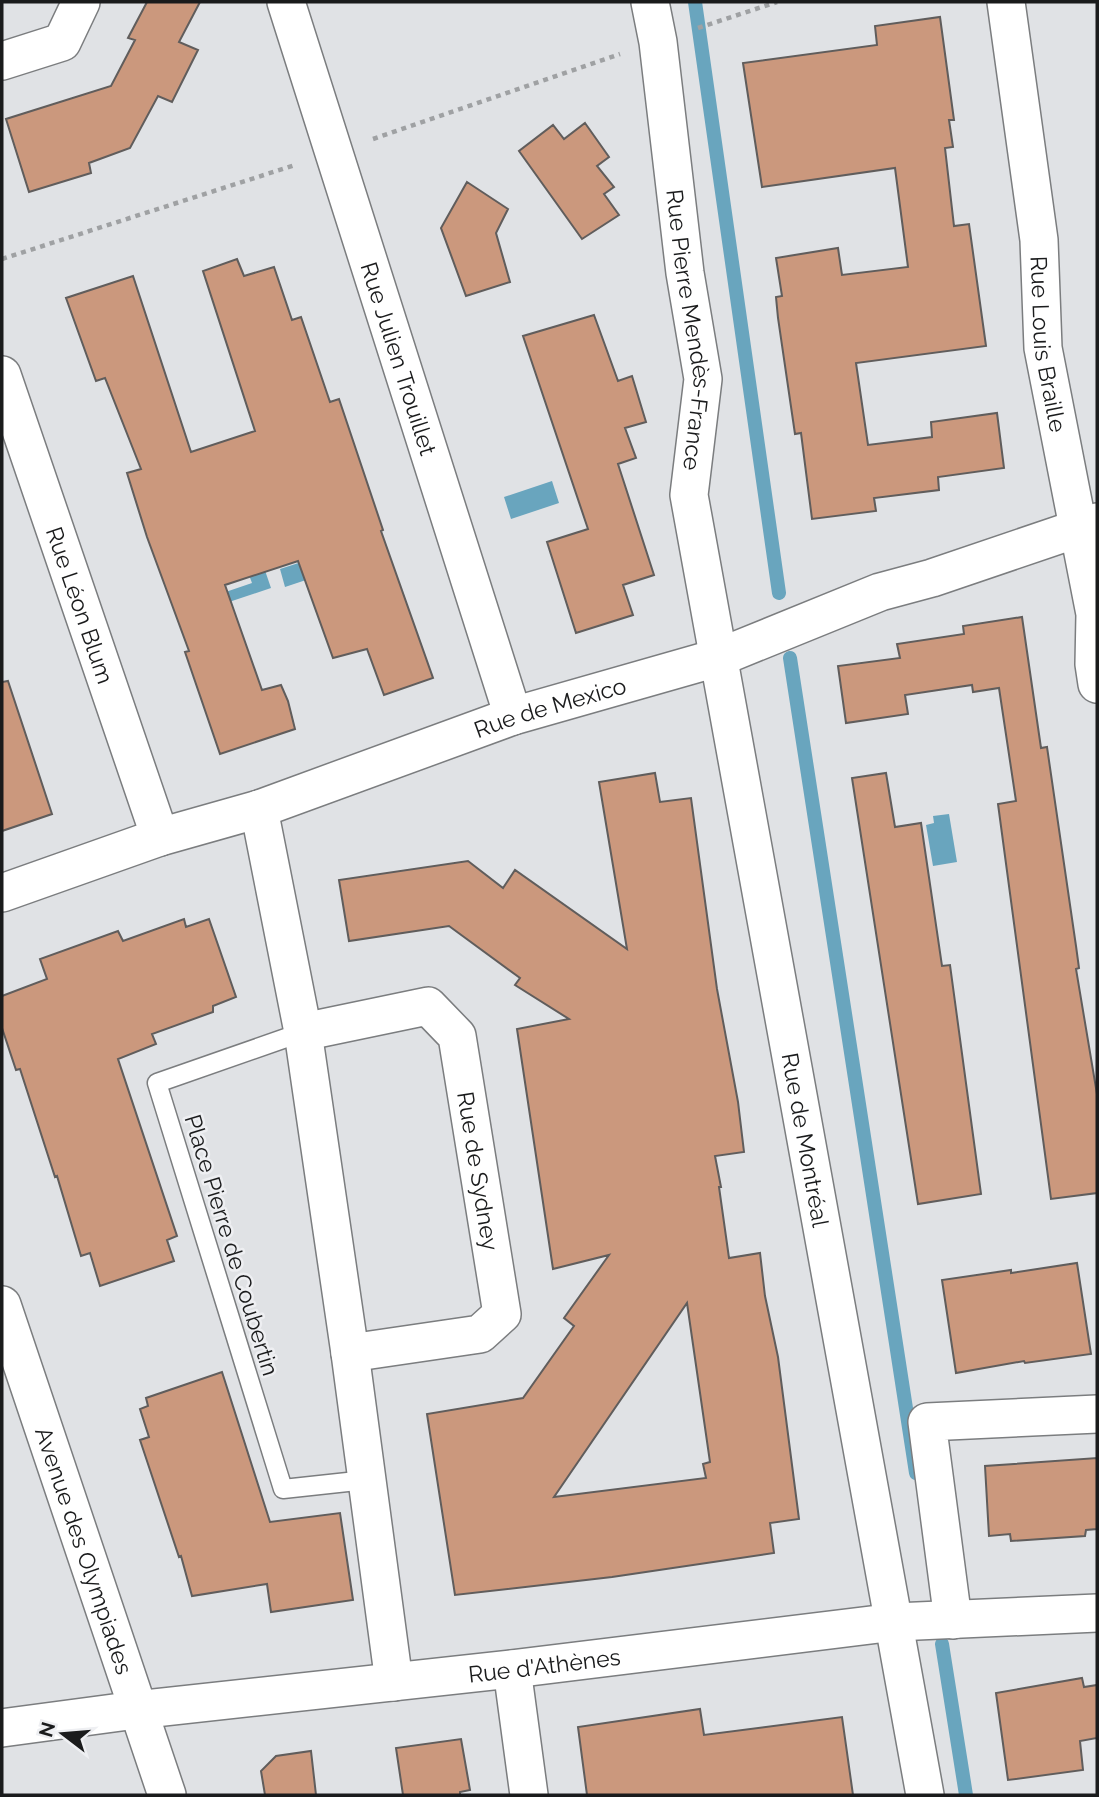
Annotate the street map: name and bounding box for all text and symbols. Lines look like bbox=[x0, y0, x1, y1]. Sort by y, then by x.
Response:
street label: Rue Pierre Mendès-France bbox=[662, 188, 717, 472]
street label: Rue Louis Braille bbox=[1026, 256, 1073, 434]
street label: Rue Julien Trouillet bbox=[356, 259, 443, 459]
street label: Rue Léon Blum bbox=[41, 523, 120, 687]
street label: Rue de Mexico bbox=[470, 671, 629, 743]
street label: Rue de Montréal bbox=[777, 1051, 835, 1230]
street label: Rue de Sydney bbox=[453, 1089, 505, 1252]
street label: Place Pierre de Coubertin bbox=[179, 1111, 285, 1379]
street label: Avenue des Olympiades bbox=[31, 1423, 139, 1677]
street label: Rue d'Athènes bbox=[467, 1642, 622, 1687]
north arrow bbox=[28, 1699, 98, 1769]
text: N bbox=[34, 1719, 59, 1739]

